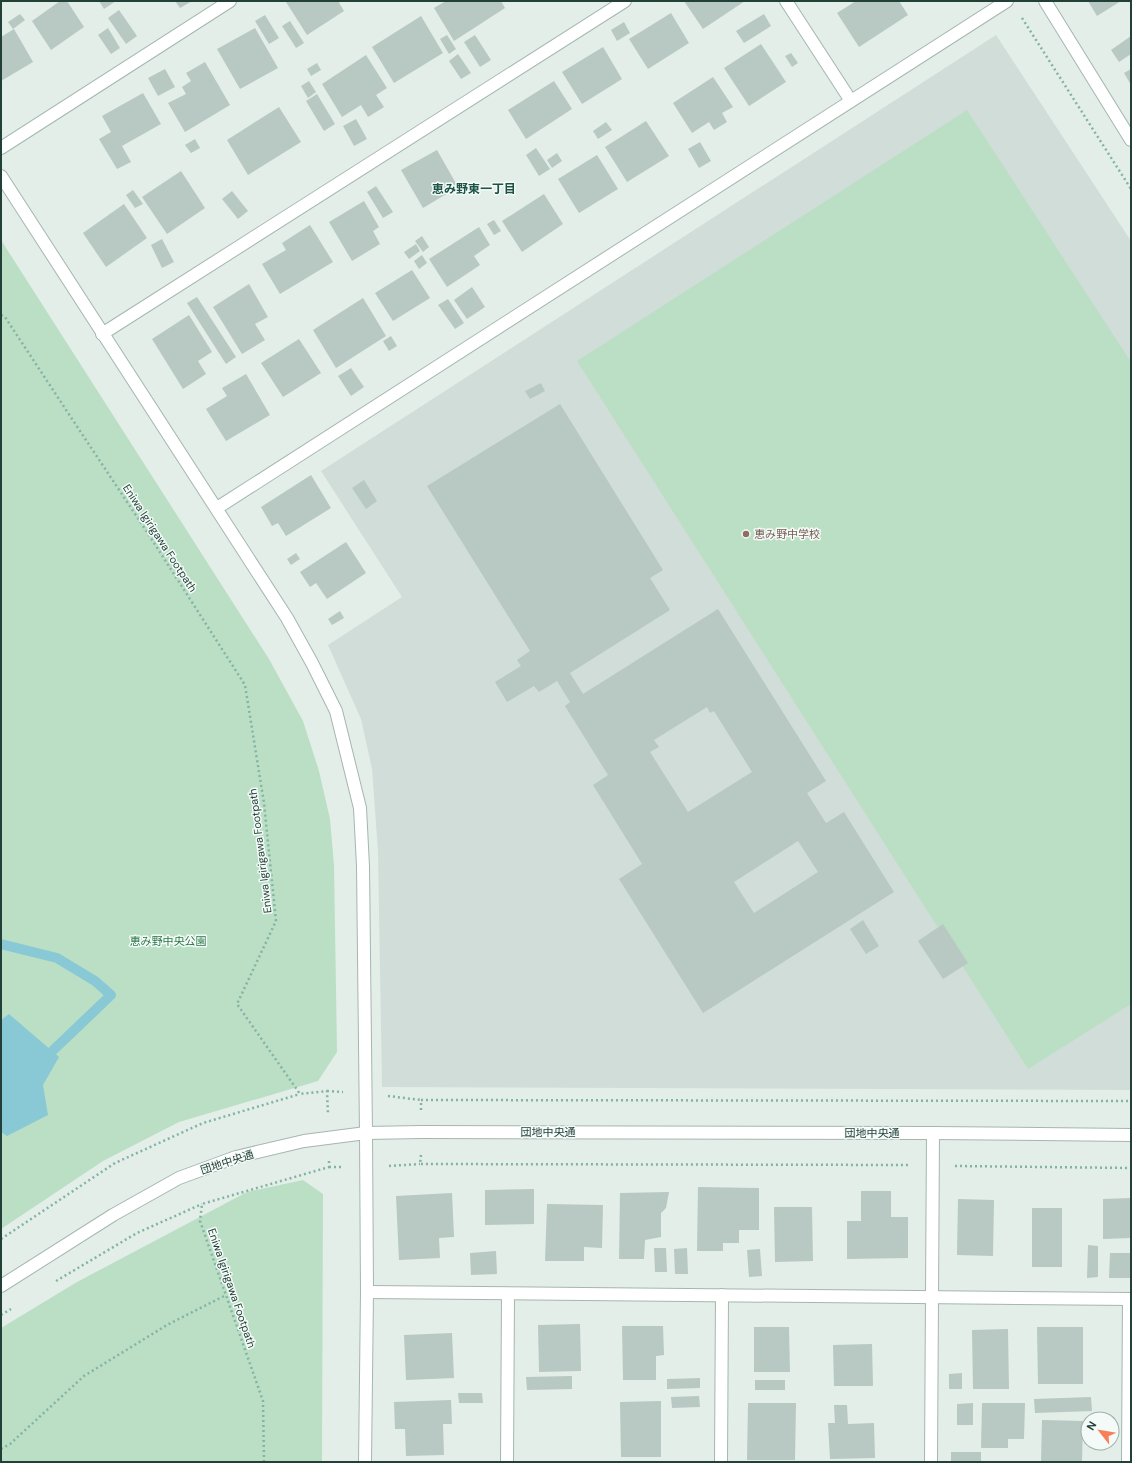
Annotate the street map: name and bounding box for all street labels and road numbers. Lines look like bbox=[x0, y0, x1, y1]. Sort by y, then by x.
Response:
street label: Eniwa Igirigawa Footpath bbox=[120, 482, 200, 594]
street label: Eniwa Igirigawa Footpath bbox=[245, 788, 275, 914]
street label: 団地中央通 bbox=[521, 1125, 576, 1139]
street label: 団地中央通 bbox=[845, 1126, 900, 1140]
street label: 団地中央通 bbox=[199, 1147, 255, 1177]
street label: Eniwa Igirigawa Footpath bbox=[205, 1226, 259, 1350]

